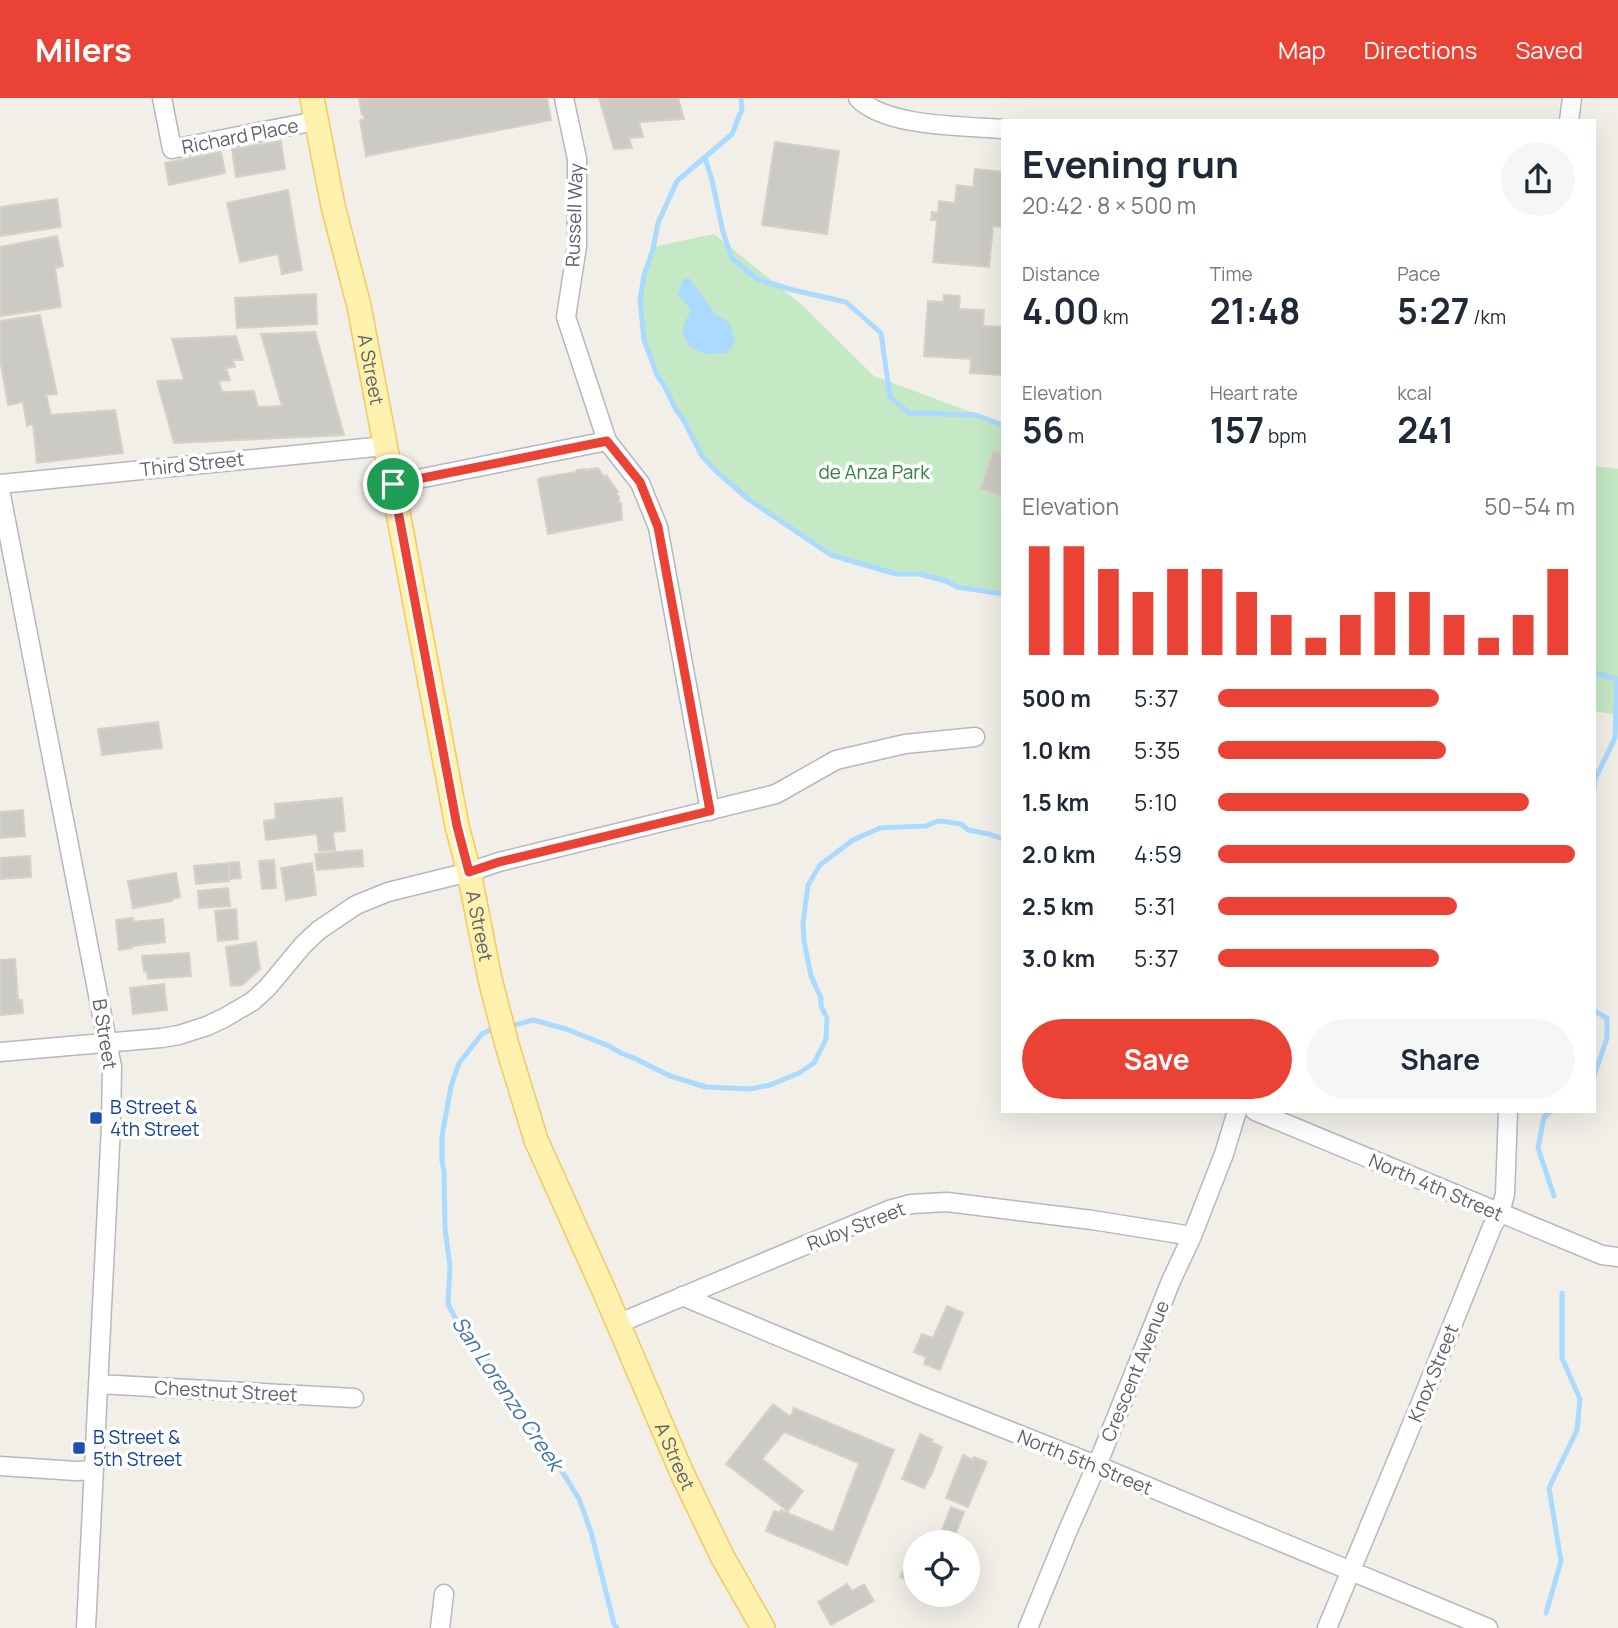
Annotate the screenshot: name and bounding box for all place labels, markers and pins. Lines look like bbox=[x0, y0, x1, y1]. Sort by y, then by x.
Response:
pin bbox=[363, 454, 423, 514]
place label: B Street & 4th Street bbox=[110, 1094, 200, 1142]
marker: B Street & 4th Street bbox=[88, 1110, 104, 1126]
place label: B Street & 5th Street bbox=[93, 1424, 182, 1472]
marker: B Street & 5th Street bbox=[71, 1440, 87, 1456]

